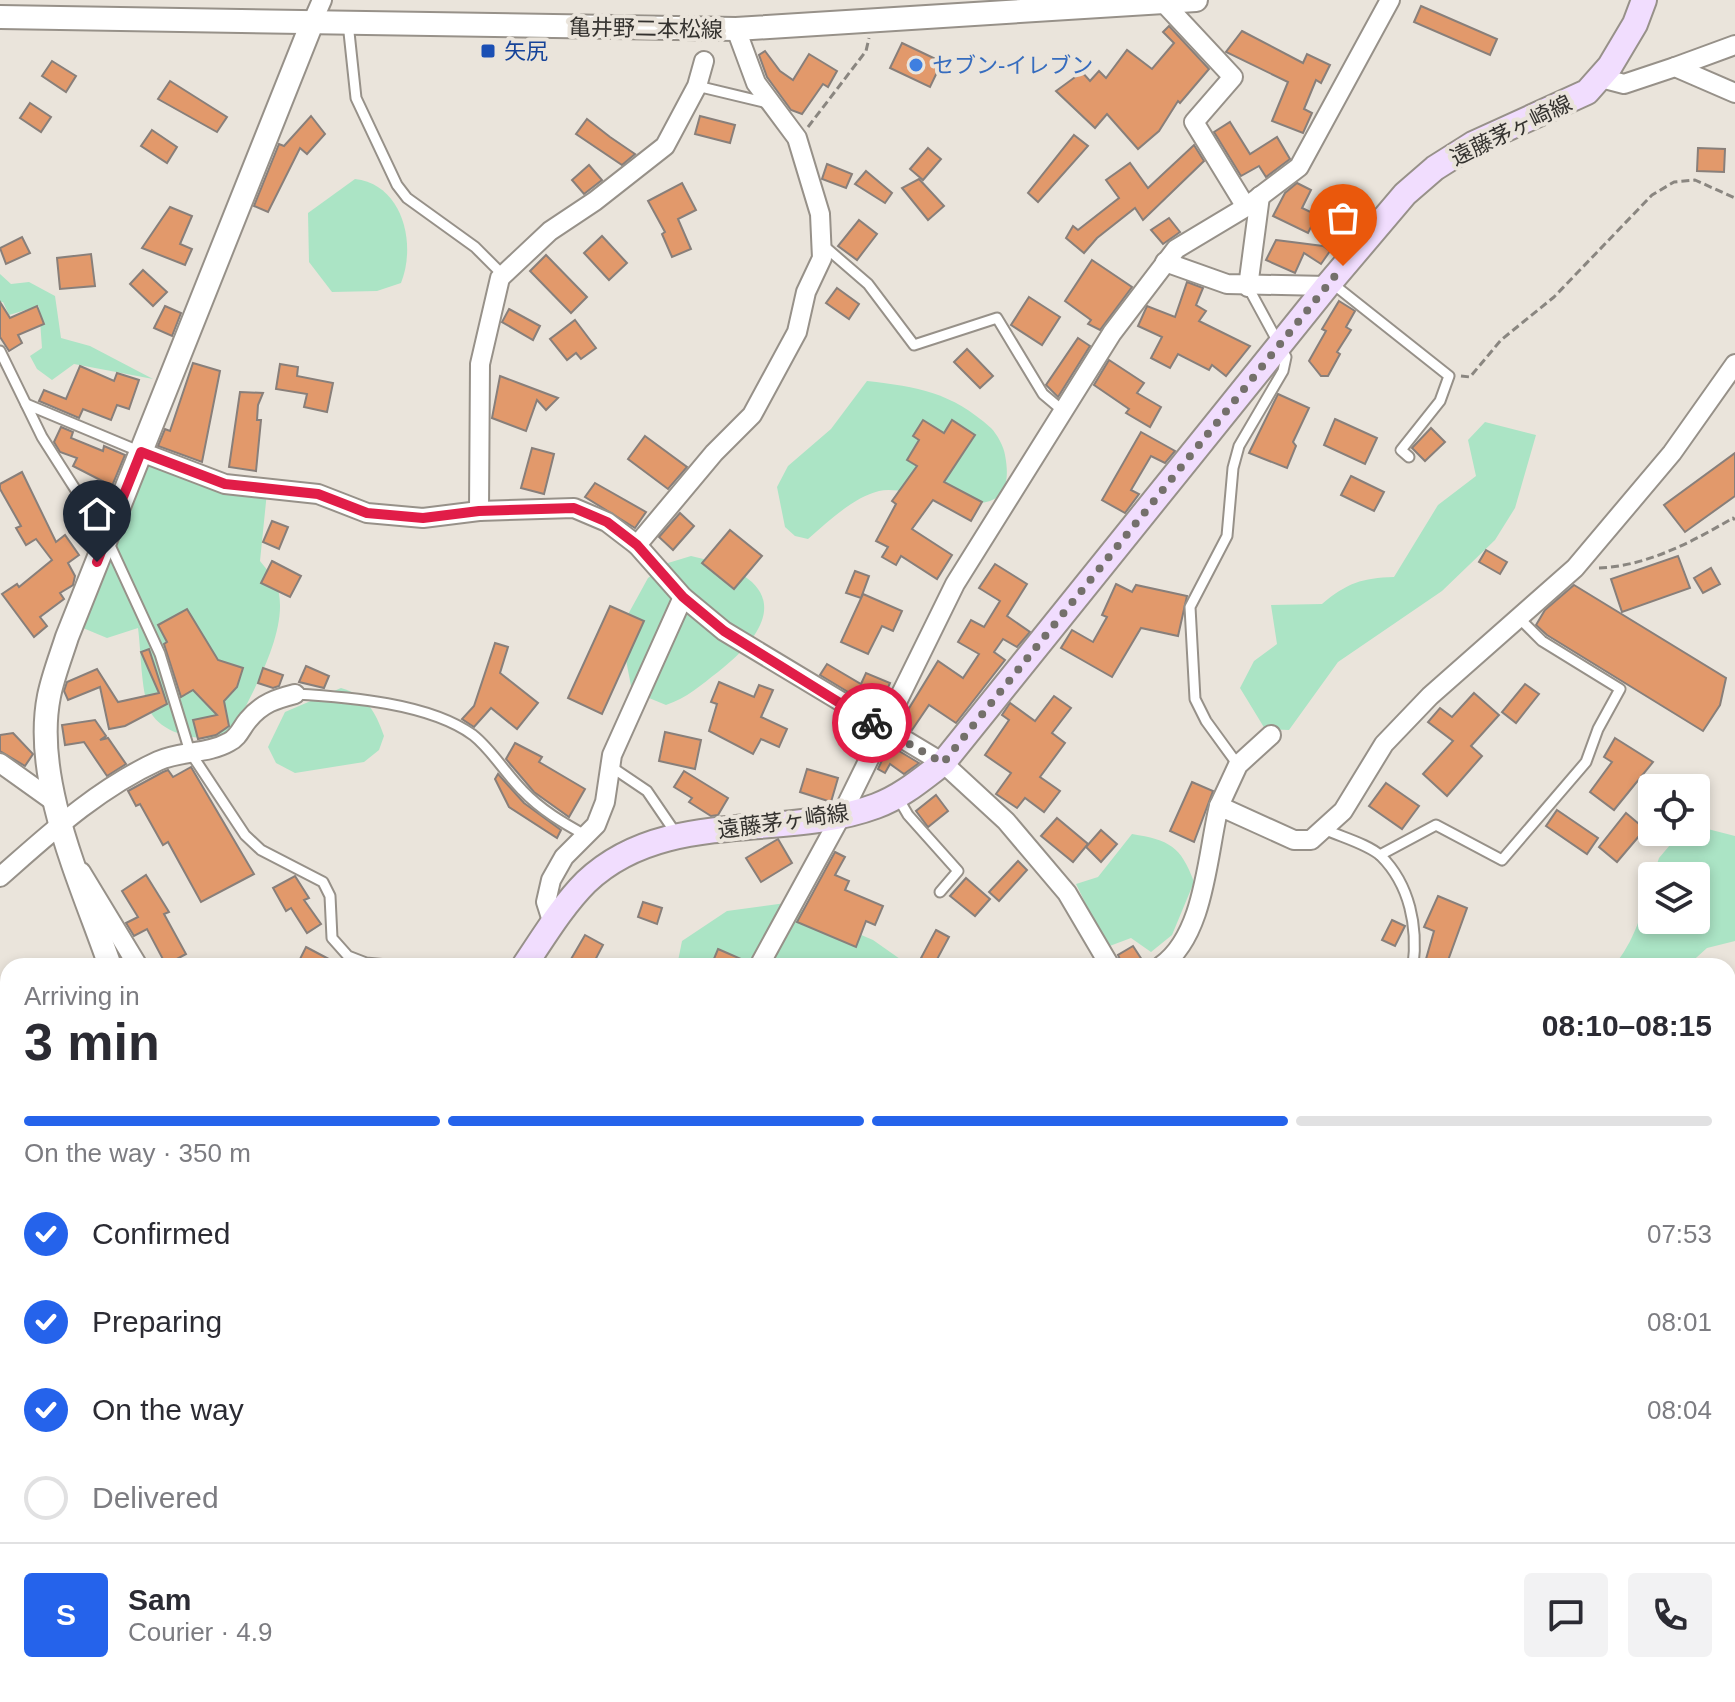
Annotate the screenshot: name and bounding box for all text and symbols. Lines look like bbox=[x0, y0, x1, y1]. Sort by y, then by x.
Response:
street label: 亀井野二本松線 bbox=[569, 15, 723, 42]
place label: 矢尻 bbox=[504, 39, 548, 64]
marker: 矢尻 bbox=[479, 42, 497, 60]
place label: セブン-イレブン bbox=[932, 53, 1093, 78]
marker: セブン-イレブン bbox=[907, 56, 925, 74]
street label: 遠藤茅ヶ崎線 bbox=[1446, 90, 1576, 171]
pin bbox=[1309, 184, 1377, 266]
icon: bag bbox=[1321, 196, 1365, 240]
pin bbox=[63, 480, 131, 562]
icon: home bbox=[75, 492, 119, 536]
courier bbox=[832, 683, 912, 763]
icon: bike bbox=[850, 701, 894, 745]
map controls bbox=[1638, 774, 1710, 934]
button: locate bbox=[1638, 774, 1710, 846]
street label: 遠藤茅ヶ崎線 bbox=[716, 800, 850, 843]
button: layers bbox=[1638, 862, 1710, 934]
text: Arriving in bbox=[24, 981, 140, 1011]
text: 08:10–08:15 bbox=[1542, 1009, 1712, 1042]
text: 3 min bbox=[24, 1013, 160, 1071]
text: On the way · 350 m bbox=[24, 1138, 251, 1168]
icon: check bbox=[24, 1212, 68, 1256]
text: Confirmed bbox=[92, 1217, 230, 1250]
text: 07:53 bbox=[1647, 1219, 1712, 1249]
icon: check bbox=[24, 1300, 68, 1344]
text: Preparing bbox=[92, 1305, 222, 1338]
text: 08:01 bbox=[1647, 1307, 1712, 1337]
icon: check bbox=[24, 1388, 68, 1432]
text: On the way bbox=[92, 1393, 244, 1426]
text: 08:04 bbox=[1647, 1395, 1712, 1425]
text: Delivered bbox=[92, 1481, 219, 1514]
button: chat bbox=[1524, 1573, 1608, 1657]
button: phone bbox=[1628, 1573, 1712, 1657]
text: Sam bbox=[128, 1583, 191, 1616]
text: S bbox=[56, 1598, 76, 1631]
text: Courier · 4.9 bbox=[128, 1617, 273, 1647]

